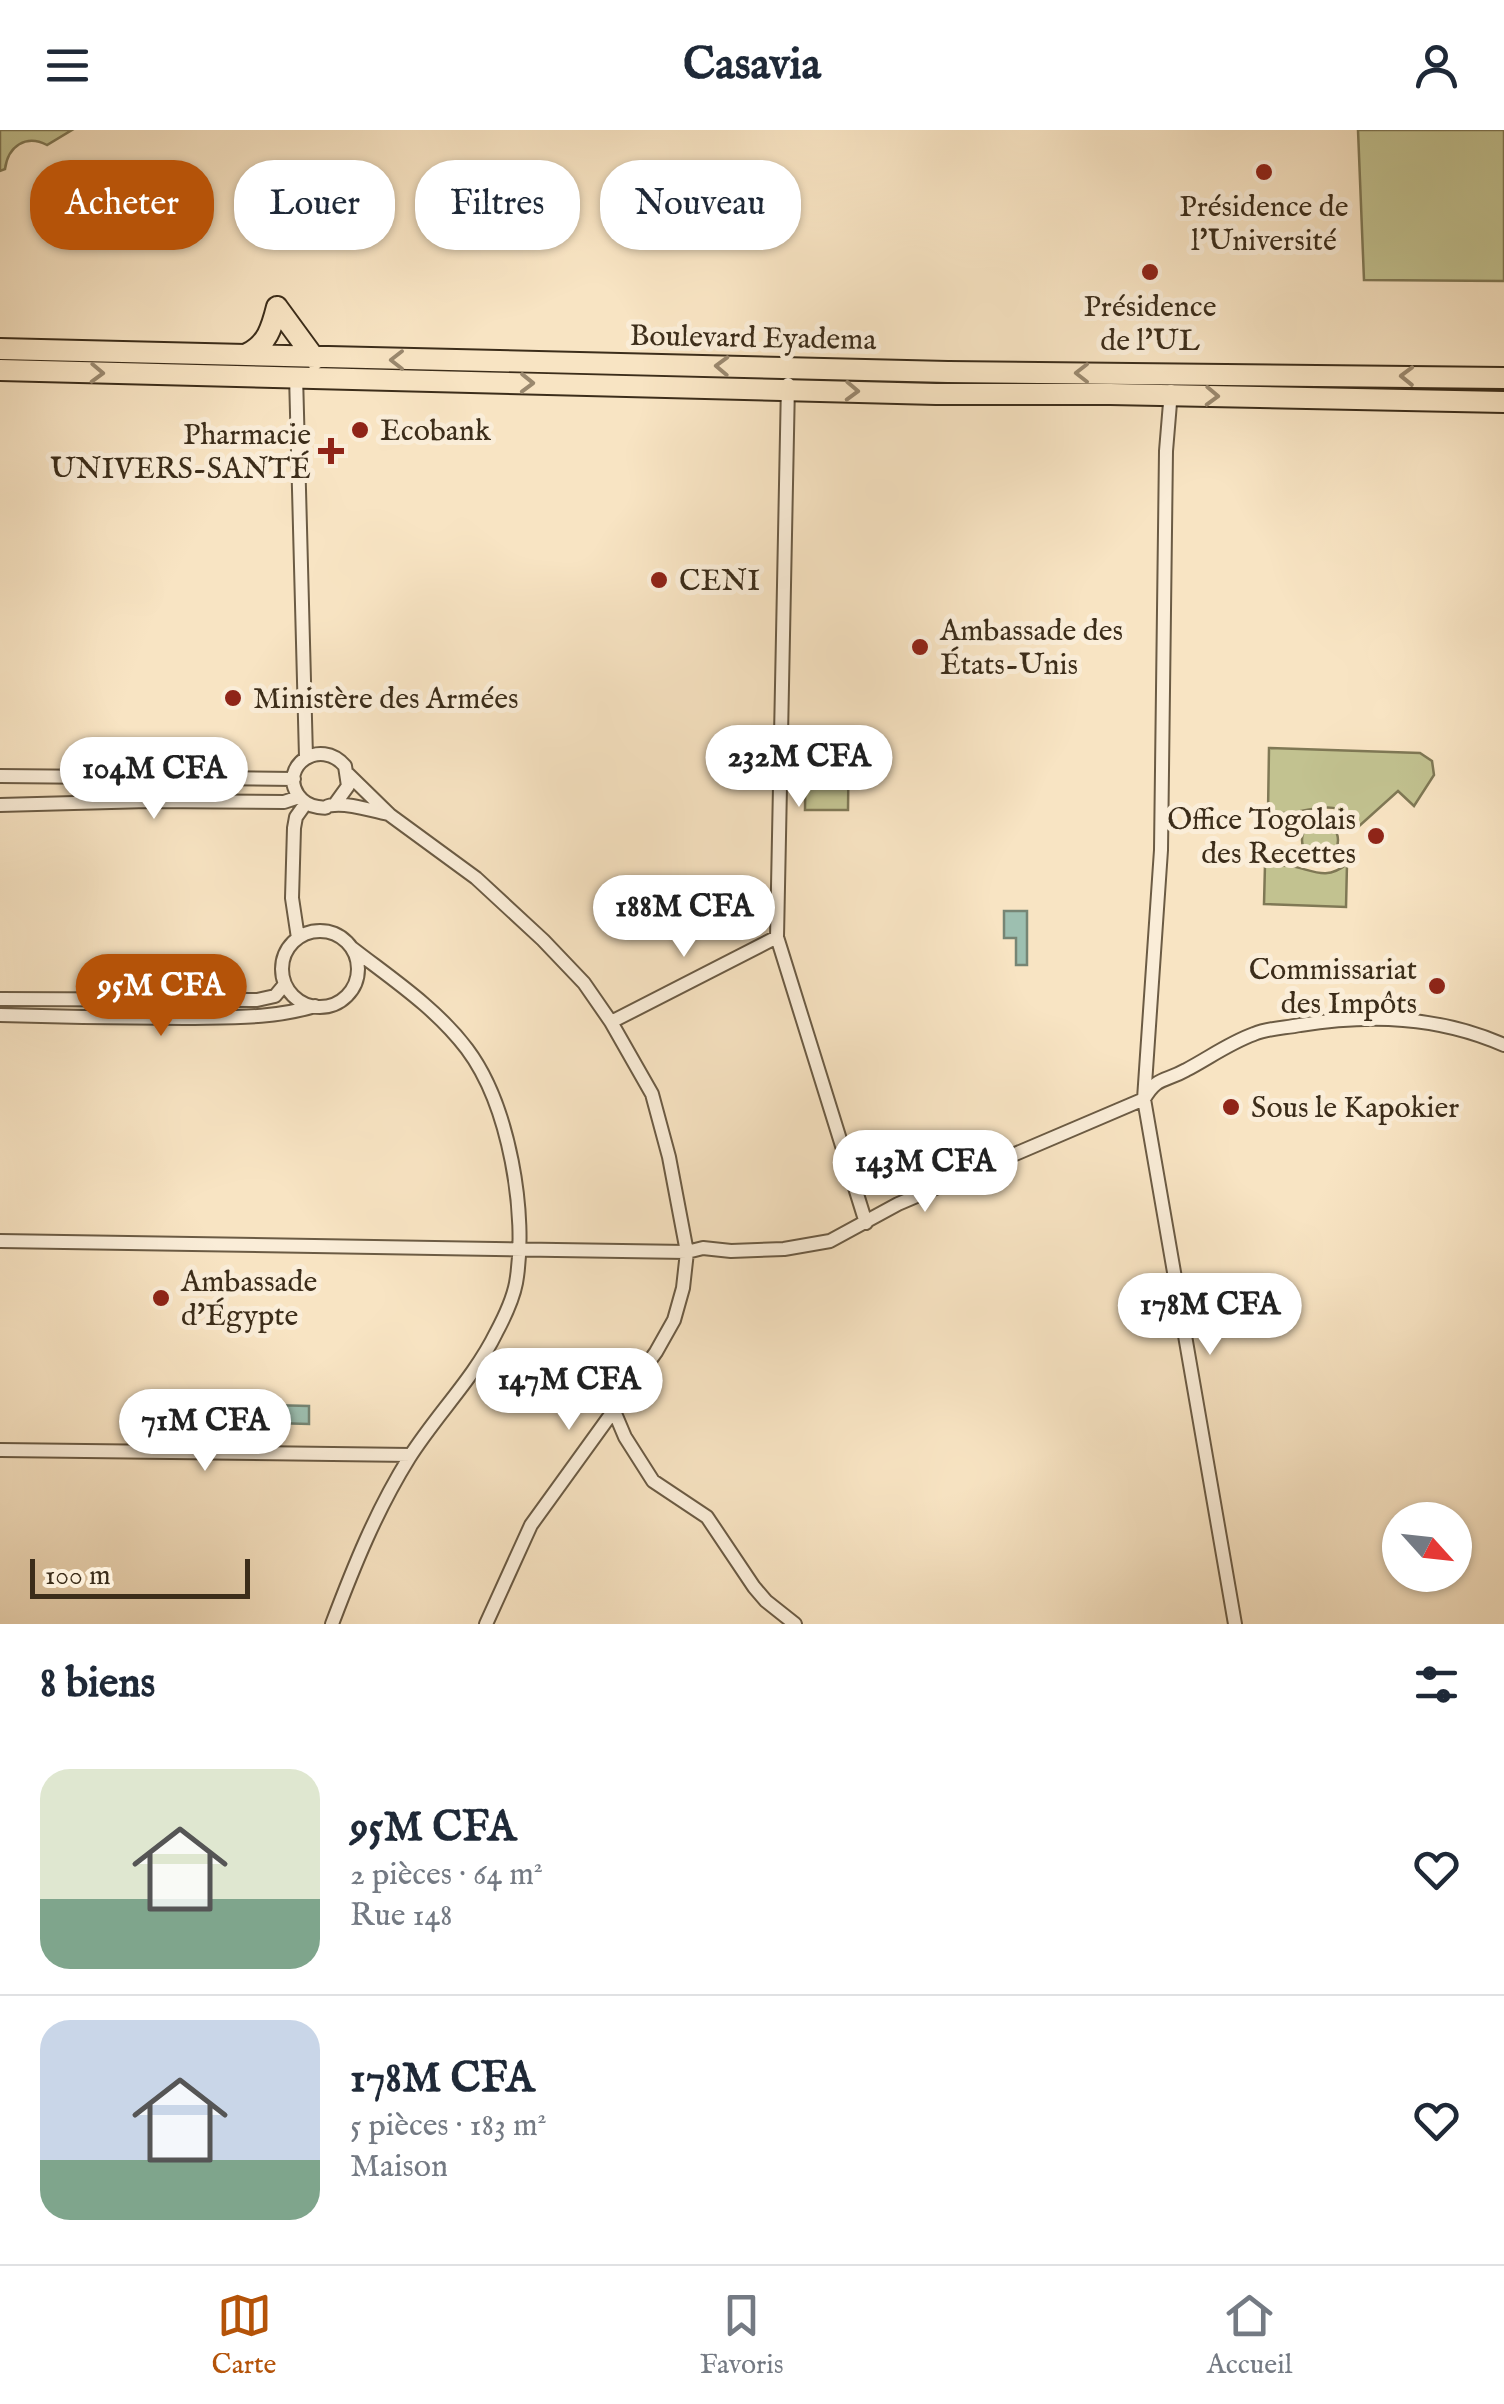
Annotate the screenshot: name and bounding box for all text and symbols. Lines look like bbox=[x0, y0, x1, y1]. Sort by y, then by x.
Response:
text: Casavia bbox=[683, 37, 821, 94]
icon: menu bbox=[40, 38, 95, 93]
icon: person bbox=[1409, 38, 1464, 93]
chip: Acheter bbox=[30, 160, 214, 250]
chip: Louer bbox=[234, 160, 395, 250]
chip: Filtres bbox=[415, 160, 580, 250]
chip: Nouveau bbox=[600, 160, 801, 250]
marker: Présidence de l'Université bbox=[1253, 161, 1275, 183]
place label: Présidence de l'Université bbox=[1179, 189, 1349, 261]
marker: Présidence de l'UL bbox=[1139, 261, 1161, 283]
place label: Présidence de l'UL bbox=[1084, 289, 1216, 361]
street label: Boulevard Eyadema bbox=[629, 318, 877, 360]
one-way arrow bbox=[388, 349, 404, 371]
one-way arrow bbox=[713, 356, 729, 377]
one-way arrow bbox=[1073, 362, 1088, 384]
one-way arrow bbox=[90, 363, 106, 384]
one-way arrow bbox=[1398, 365, 1414, 387]
one-way arrow bbox=[520, 372, 536, 393]
one-way arrow bbox=[845, 380, 861, 401]
one-way arrow bbox=[1205, 385, 1221, 406]
place label: Ecobank bbox=[380, 413, 492, 451]
place label: Pharmacie UNIVERS-SANTÉ bbox=[50, 417, 311, 489]
marker: Ecobank bbox=[349, 419, 371, 441]
marker: Pharmacie UNIVERS-SANTÉ bbox=[320, 440, 342, 462]
place label: CENI bbox=[679, 563, 760, 601]
marker: CENI bbox=[648, 569, 670, 591]
place label: Ambassade des États-Unis bbox=[939, 613, 1123, 685]
marker: Ambassade des États-Unis bbox=[909, 636, 931, 658]
place label: Ministère des Armées bbox=[253, 681, 519, 719]
marker: Ministère des Armées bbox=[222, 687, 244, 709]
pin: 232M CFA bbox=[696, 725, 902, 810]
pin: 104M CFA bbox=[51, 737, 257, 822]
text: 232M CFA bbox=[727, 737, 871, 778]
text: 104M CFA bbox=[82, 749, 226, 790]
place label: Office Togolais des Recettes bbox=[1167, 802, 1356, 874]
marker: Office Togolais des Recettes bbox=[1365, 825, 1387, 847]
pin: 188M CFA bbox=[581, 875, 787, 960]
text: 188M CFA bbox=[615, 887, 753, 928]
place label: Commissariat des Impôts bbox=[1249, 952, 1417, 1024]
pin: 95M CFA bbox=[69, 954, 253, 1039]
text: 95M CFA bbox=[98, 966, 224, 1007]
marker: Commissariat des Impôts bbox=[1426, 975, 1448, 997]
place label: Sous le Kapokier bbox=[1251, 1090, 1459, 1128]
marker: Sous le Kapokier bbox=[1220, 1096, 1242, 1118]
pin: 143M CFA bbox=[822, 1130, 1028, 1215]
text: 143M CFA bbox=[855, 1142, 995, 1183]
place label: Ambassade d'Égypte bbox=[180, 1264, 317, 1336]
pin: 178M CFA bbox=[1107, 1273, 1313, 1358]
text: 178M CFA bbox=[1140, 1285, 1280, 1326]
marker: Ambassade d'Égypte bbox=[150, 1287, 172, 1309]
pin: 147M CFA bbox=[466, 1348, 672, 1433]
text: 147M CFA bbox=[498, 1360, 640, 1401]
pin: 71M CFA bbox=[113, 1389, 297, 1474]
text: 71M CFA bbox=[141, 1401, 269, 1442]
north arrow bbox=[1382, 1502, 1472, 1592]
map controls bbox=[1382, 1502, 1472, 1592]
scale bar bbox=[30, 1554, 250, 1598]
text: 100 m bbox=[45, 1559, 111, 1594]
icon: filters bbox=[1409, 1657, 1464, 1712]
text: 8 biens bbox=[40, 1658, 155, 1711]
text: 95M CFA bbox=[350, 1802, 516, 1855]
icon: home bbox=[120, 1809, 240, 1929]
icon: heart bbox=[1409, 1842, 1464, 1897]
text: 2 pièces · 64 m² bbox=[350, 1855, 543, 1896]
text: Rue 148 bbox=[350, 1896, 453, 1937]
text: 178M CFA bbox=[350, 2053, 534, 2106]
icon: home bbox=[120, 2060, 240, 2180]
icon: heart bbox=[1409, 2093, 1464, 2148]
text: 5 pièces · 183 m² bbox=[350, 2106, 547, 2147]
text: Maison bbox=[350, 2147, 448, 2188]
tab: Carte bbox=[212, 2288, 276, 2383]
tab: Favoris bbox=[700, 2288, 784, 2383]
tab: Accueil bbox=[1207, 2288, 1292, 2383]

